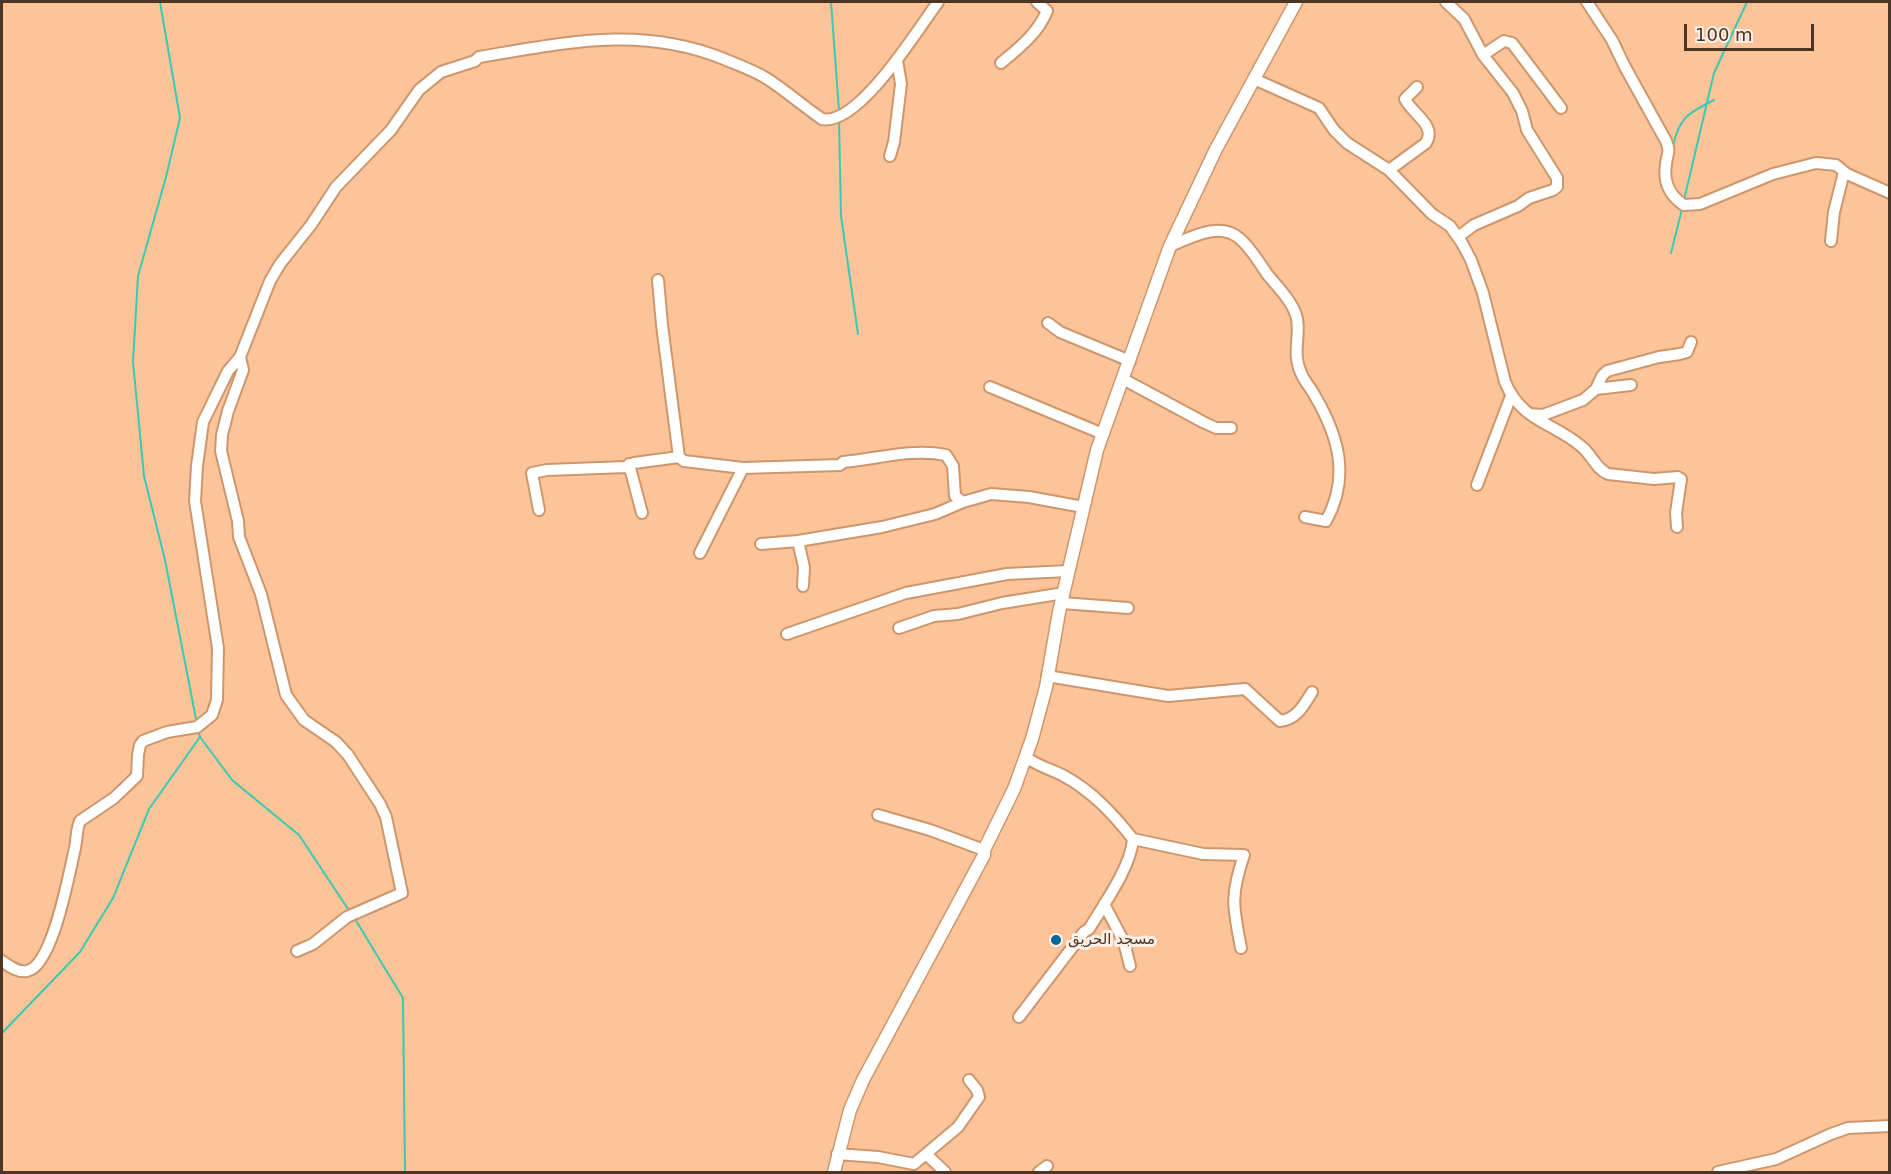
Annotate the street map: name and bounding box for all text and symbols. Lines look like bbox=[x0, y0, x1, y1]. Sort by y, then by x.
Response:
scale bar bbox=[1687, 12, 1818, 50]
text: 100 m bbox=[1695, 24, 1753, 45]
place label: مسجد الحريق bbox=[1068, 931, 1155, 949]
marker: مسجد الحريق bbox=[1049, 933, 1063, 947]

